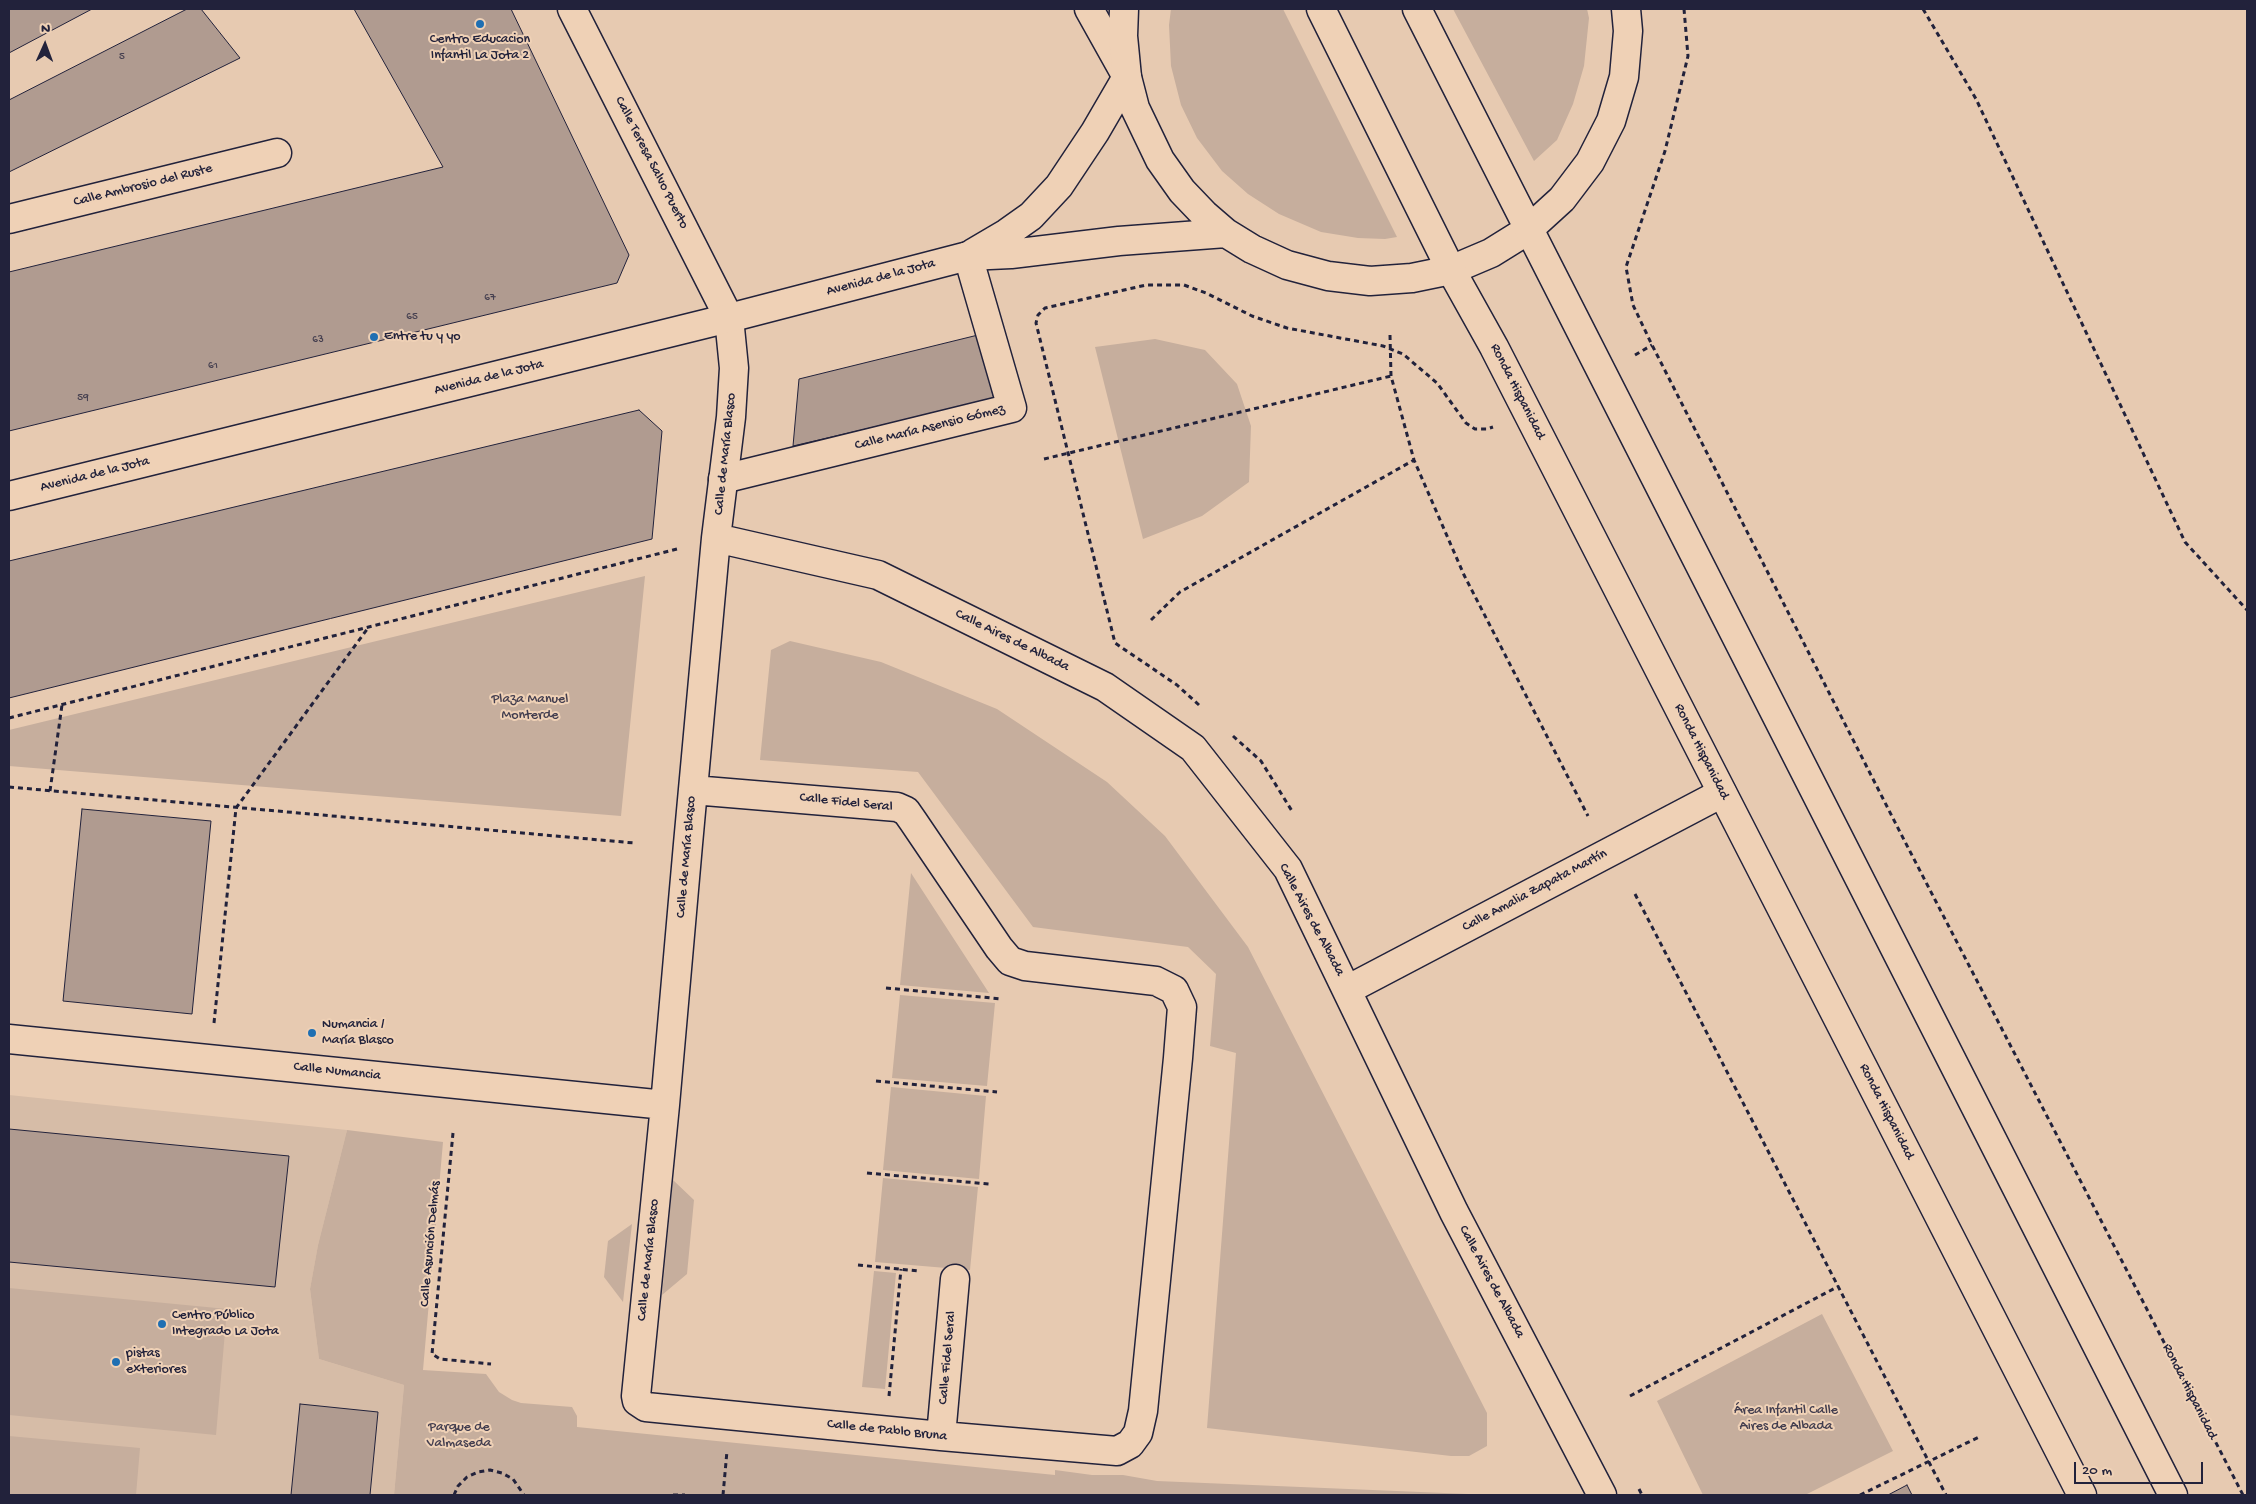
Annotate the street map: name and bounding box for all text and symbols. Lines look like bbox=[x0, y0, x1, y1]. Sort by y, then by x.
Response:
marker: Centro Educacion Infantil La Jota 2 bbox=[474, 18, 486, 30]
north arrow bbox=[20, 20, 70, 70]
text: N bbox=[41, 21, 50, 38]
place label: Centro Educacion Infantil La Jota 2 bbox=[430, 32, 530, 64]
house number: 5 bbox=[119, 50, 125, 64]
street label: Calle Teresa Salvo Puerto bbox=[610, 94, 692, 232]
street label: Calle Ambrosio del Ruste bbox=[72, 161, 214, 211]
street label: Avenida de la Jota bbox=[825, 255, 937, 301]
house number: 67 bbox=[484, 291, 496, 305]
house number: 65 bbox=[406, 310, 418, 324]
place label: Entre tu y yo bbox=[384, 329, 461, 345]
marker: Entre tu y yo bbox=[368, 331, 380, 343]
house number: 63 bbox=[312, 333, 324, 347]
street label: Ronda Hispanidad bbox=[1486, 341, 1548, 443]
street label: Avenida de la Jota bbox=[433, 356, 545, 400]
house number: 61 bbox=[208, 359, 218, 373]
house number: 59 bbox=[77, 391, 89, 405]
street label: Calle de María Blasco bbox=[711, 392, 741, 516]
street label: Calle María Asensio Gómez bbox=[853, 401, 1007, 455]
street label: Avenida de la Jota bbox=[39, 453, 151, 497]
street label: Calle Aires de Albada bbox=[952, 606, 1072, 676]
park label: Plaza Manuel Monterde bbox=[492, 692, 568, 724]
street label: Ronda Hispanidad bbox=[1670, 701, 1732, 803]
street label: Calle Fidel Seral bbox=[799, 790, 893, 816]
street label: Calle de María Blasco bbox=[673, 795, 701, 919]
street label: Calle Amalia Zapata Martín bbox=[1460, 846, 1610, 936]
street label: Calle Aires de Albada bbox=[1274, 861, 1348, 979]
place label: Numancia / María Blasco bbox=[322, 1017, 394, 1050]
marker: Numancia / María Blasco bbox=[306, 1027, 318, 1039]
street label: Calle Numancia bbox=[293, 1059, 381, 1085]
street label: Ronda Hispanidad bbox=[1855, 1061, 1917, 1163]
street label: Calle Asunción Delmás bbox=[417, 1180, 445, 1308]
street label: Calle de María Blasco bbox=[634, 1198, 664, 1322]
street label: Calle Aires de Albada bbox=[1454, 1223, 1528, 1341]
place label: Centro Público Integrado La Jota bbox=[172, 1308, 279, 1340]
street label: Calle Fidel Seral bbox=[936, 1311, 960, 1405]
marker: Centro Público Integrado La Jota bbox=[156, 1318, 168, 1330]
street label: Ronda Hispanidad bbox=[2158, 1341, 2220, 1443]
place label: pistas exteriores bbox=[126, 1346, 186, 1378]
marker: pistas exteriores bbox=[110, 1356, 122, 1368]
park label: Área Infantil Calle Aires de Albada bbox=[1734, 1403, 1838, 1435]
street label: Calle de Pablo Bruna bbox=[826, 1416, 948, 1446]
park label: Parque de Valmaseda bbox=[427, 1420, 491, 1452]
scale bar bbox=[2076, 1452, 2205, 1484]
text: 20 m bbox=[2082, 1462, 2112, 1480]

